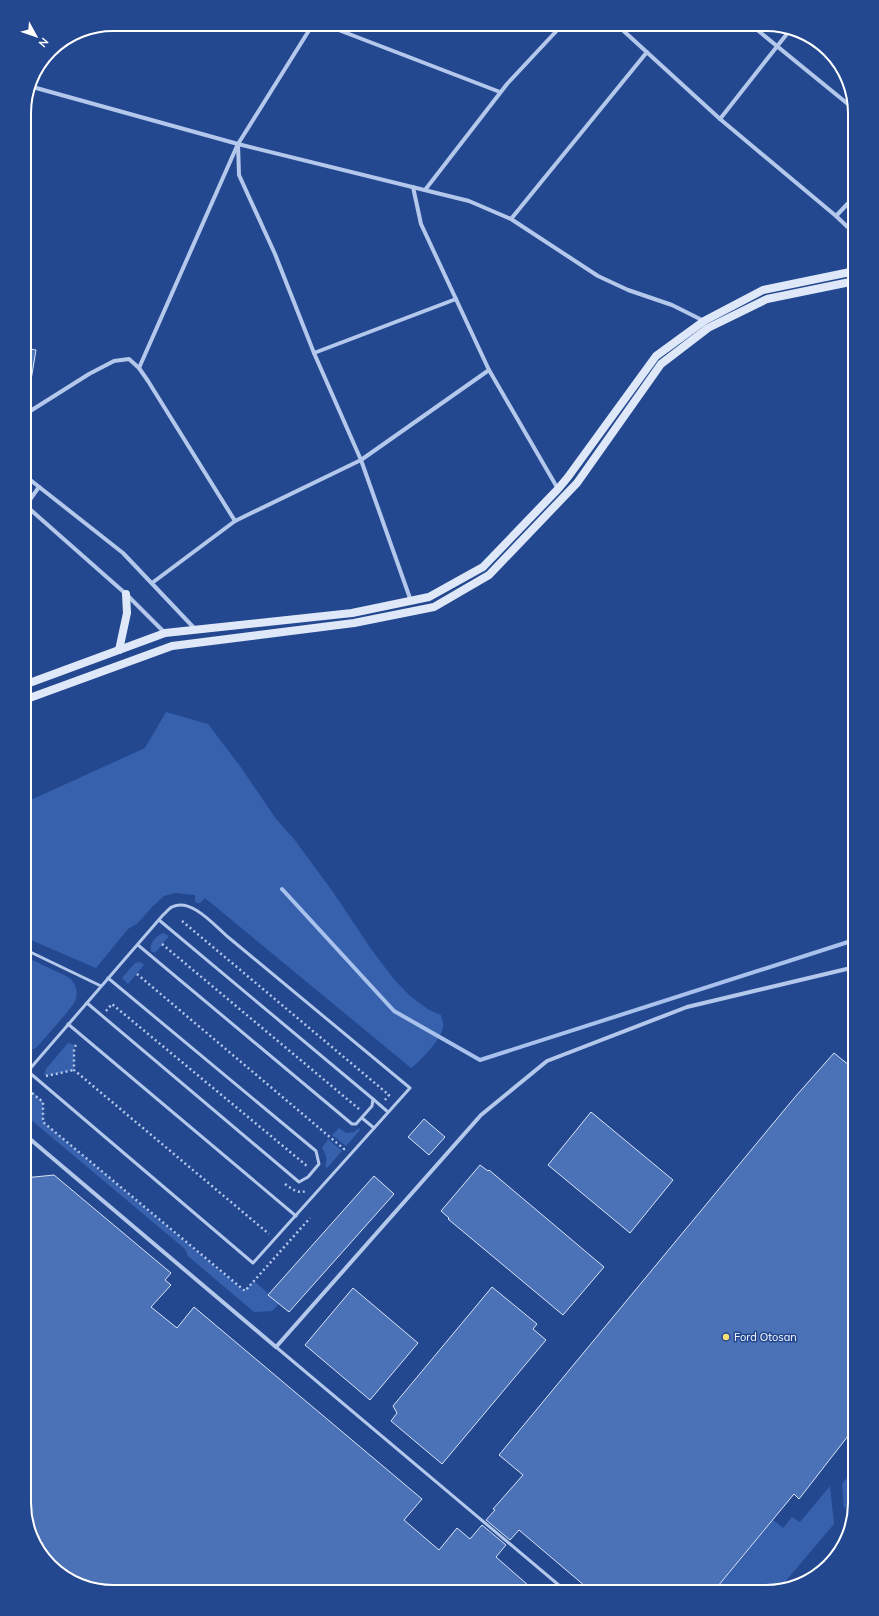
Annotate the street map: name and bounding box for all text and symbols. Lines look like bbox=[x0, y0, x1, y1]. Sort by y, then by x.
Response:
north arrow bbox=[16, 16, 56, 56]
text: N bbox=[36, 35, 52, 50]
place label: Ford Otosan bbox=[734, 1330, 797, 1344]
marker: Ford Otosan bbox=[721, 1332, 731, 1342]

